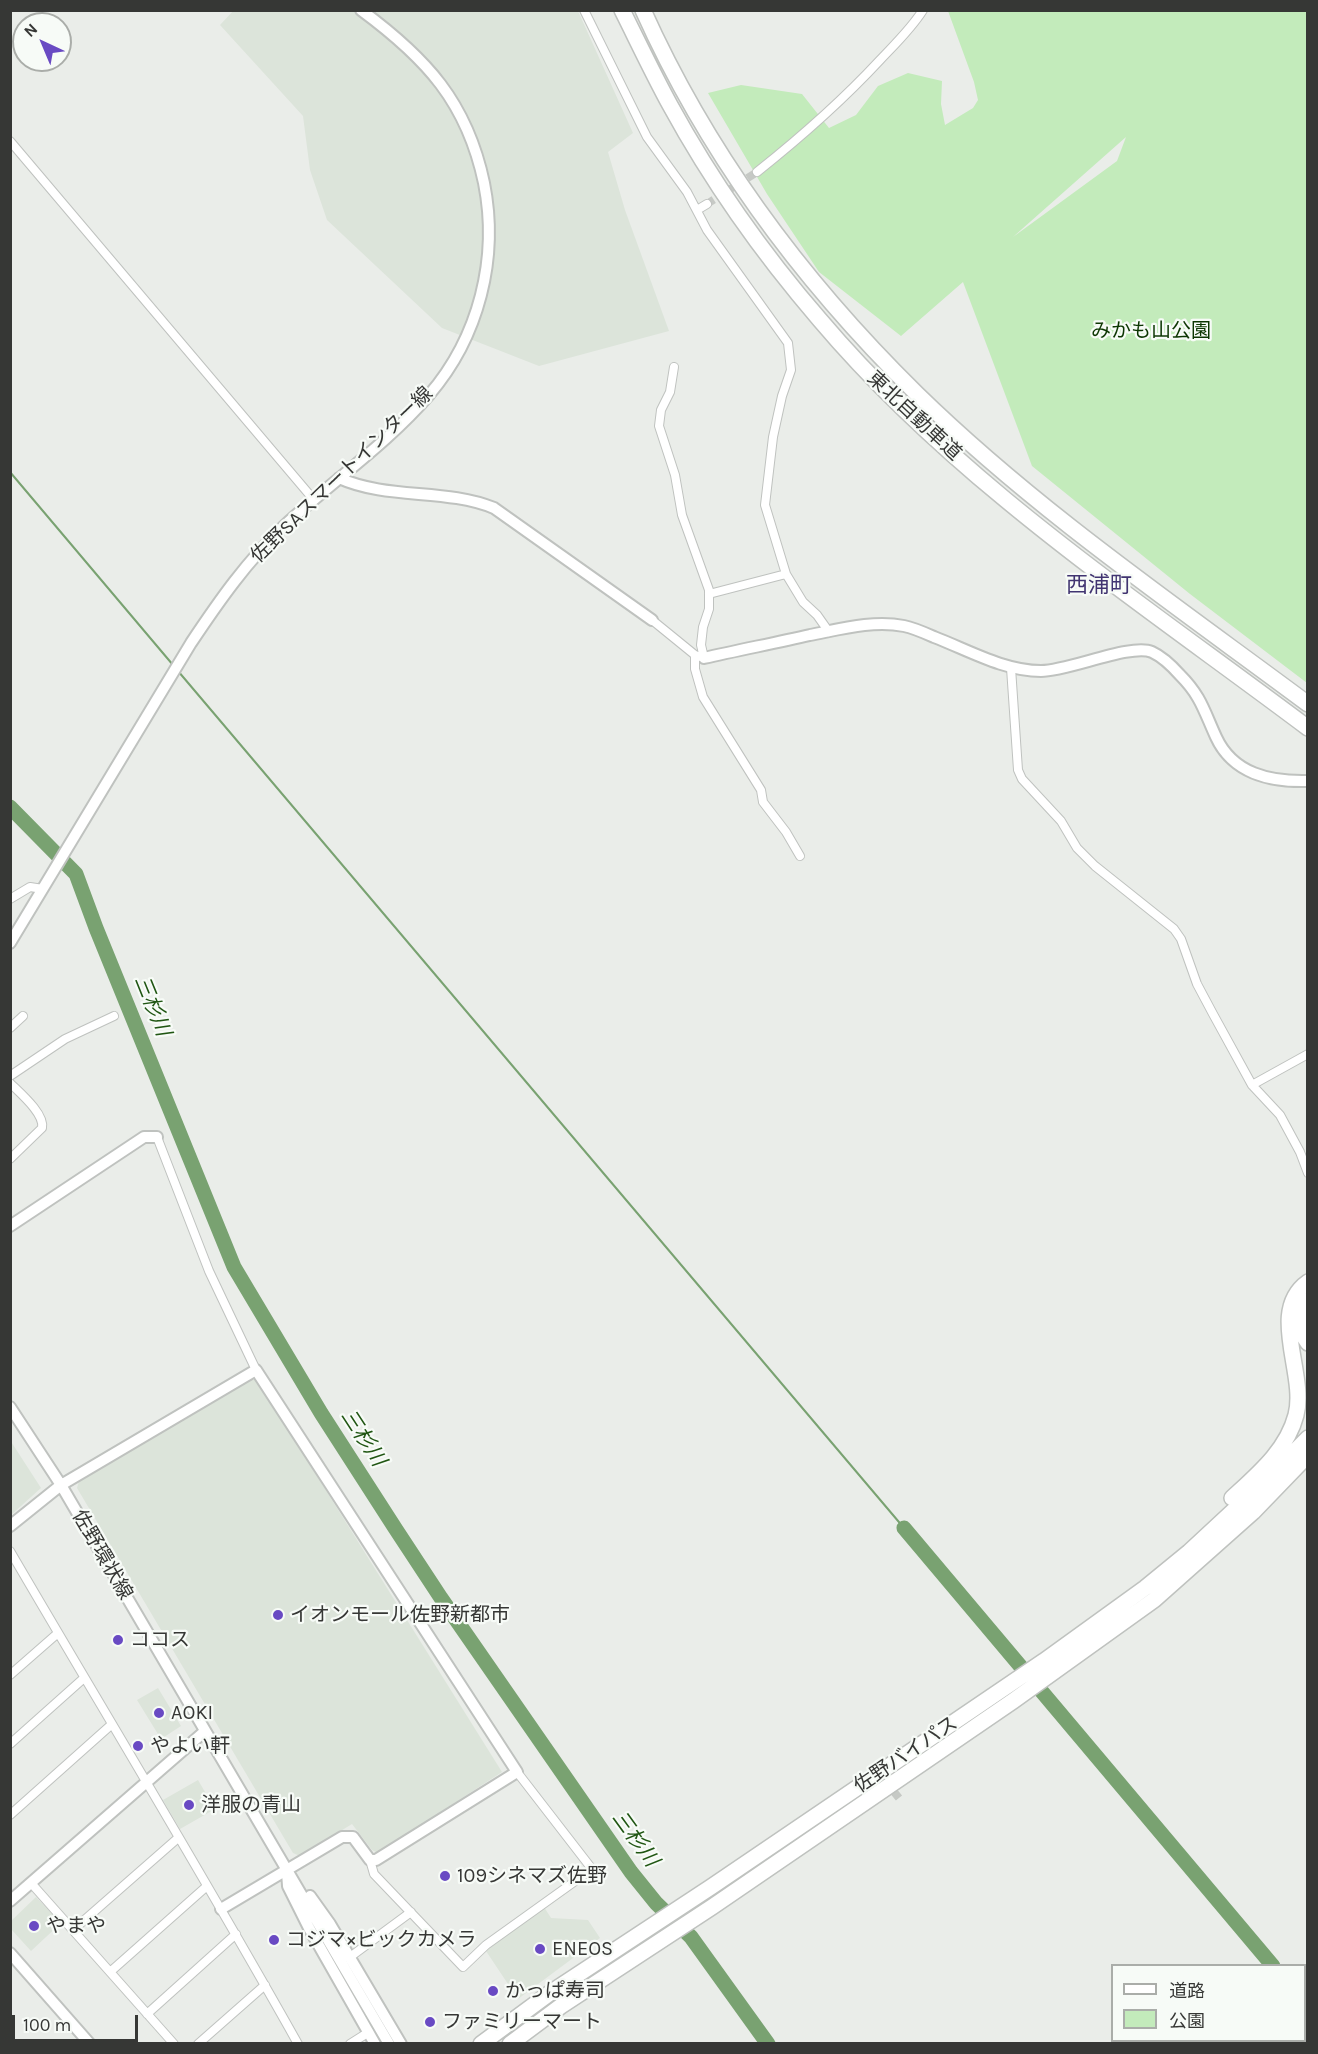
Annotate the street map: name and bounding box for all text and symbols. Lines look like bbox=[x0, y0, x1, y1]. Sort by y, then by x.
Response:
north arrow bbox=[12, 12, 72, 72]
text: N bbox=[20, 19, 41, 41]
park label: みかも山公園 bbox=[1091, 319, 1211, 343]
street label: 東北自動車道 bbox=[862, 366, 966, 466]
street label: 佐野SAスマートインター線 bbox=[246, 382, 438, 568]
district label: 西浦町 bbox=[1066, 573, 1132, 599]
water label: 三杉川 bbox=[129, 972, 175, 1040]
water label: 三杉川 bbox=[335, 1405, 391, 1471]
street label: 佐野環状線 bbox=[67, 1506, 137, 1604]
place label: イオンモール佐野新都市 bbox=[290, 1603, 510, 1627]
marker: イオンモール佐野新都市 bbox=[271, 1608, 285, 1622]
place label: ココス bbox=[130, 1628, 190, 1652]
marker: ココス bbox=[111, 1633, 125, 1647]
place label: AOKI bbox=[171, 1701, 213, 1725]
marker: AOKI bbox=[152, 1706, 166, 1720]
street label: 佐野バイパス bbox=[850, 1712, 962, 1798]
place label: やよい軒 bbox=[150, 1734, 230, 1758]
marker: やよい軒 bbox=[131, 1739, 145, 1753]
place label: 洋服の青山 bbox=[201, 1793, 301, 1817]
marker: 洋服の青山 bbox=[182, 1798, 196, 1812]
water label: 三杉川 bbox=[606, 1806, 664, 1872]
place label: 109シネマズ佐野 bbox=[457, 1864, 607, 1888]
marker: 109シネマズ佐野 bbox=[438, 1869, 452, 1883]
place label: やまや bbox=[46, 1914, 106, 1938]
marker: やまや bbox=[27, 1919, 41, 1933]
place label: コジマ×ビックカメラ bbox=[286, 1928, 476, 1952]
marker: コジマ×ビックカメラ bbox=[267, 1933, 281, 1947]
place label: ENEOS bbox=[552, 1937, 613, 1961]
marker: ENEOS bbox=[533, 1942, 547, 1956]
legend bbox=[1111, 1964, 1306, 2042]
place label: かっぱ寿司 bbox=[505, 1979, 605, 2003]
text: 道路 bbox=[1169, 1980, 1205, 2002]
marker: かっぱ寿司 bbox=[486, 1984, 500, 1998]
scale bar bbox=[15, 2003, 141, 2041]
place label: ファミリーマート bbox=[442, 2010, 602, 2034]
text: 公園 bbox=[1169, 2010, 1205, 2032]
text: 100 m bbox=[23, 2014, 71, 2036]
marker: ファミリーマート bbox=[423, 2015, 437, 2029]

